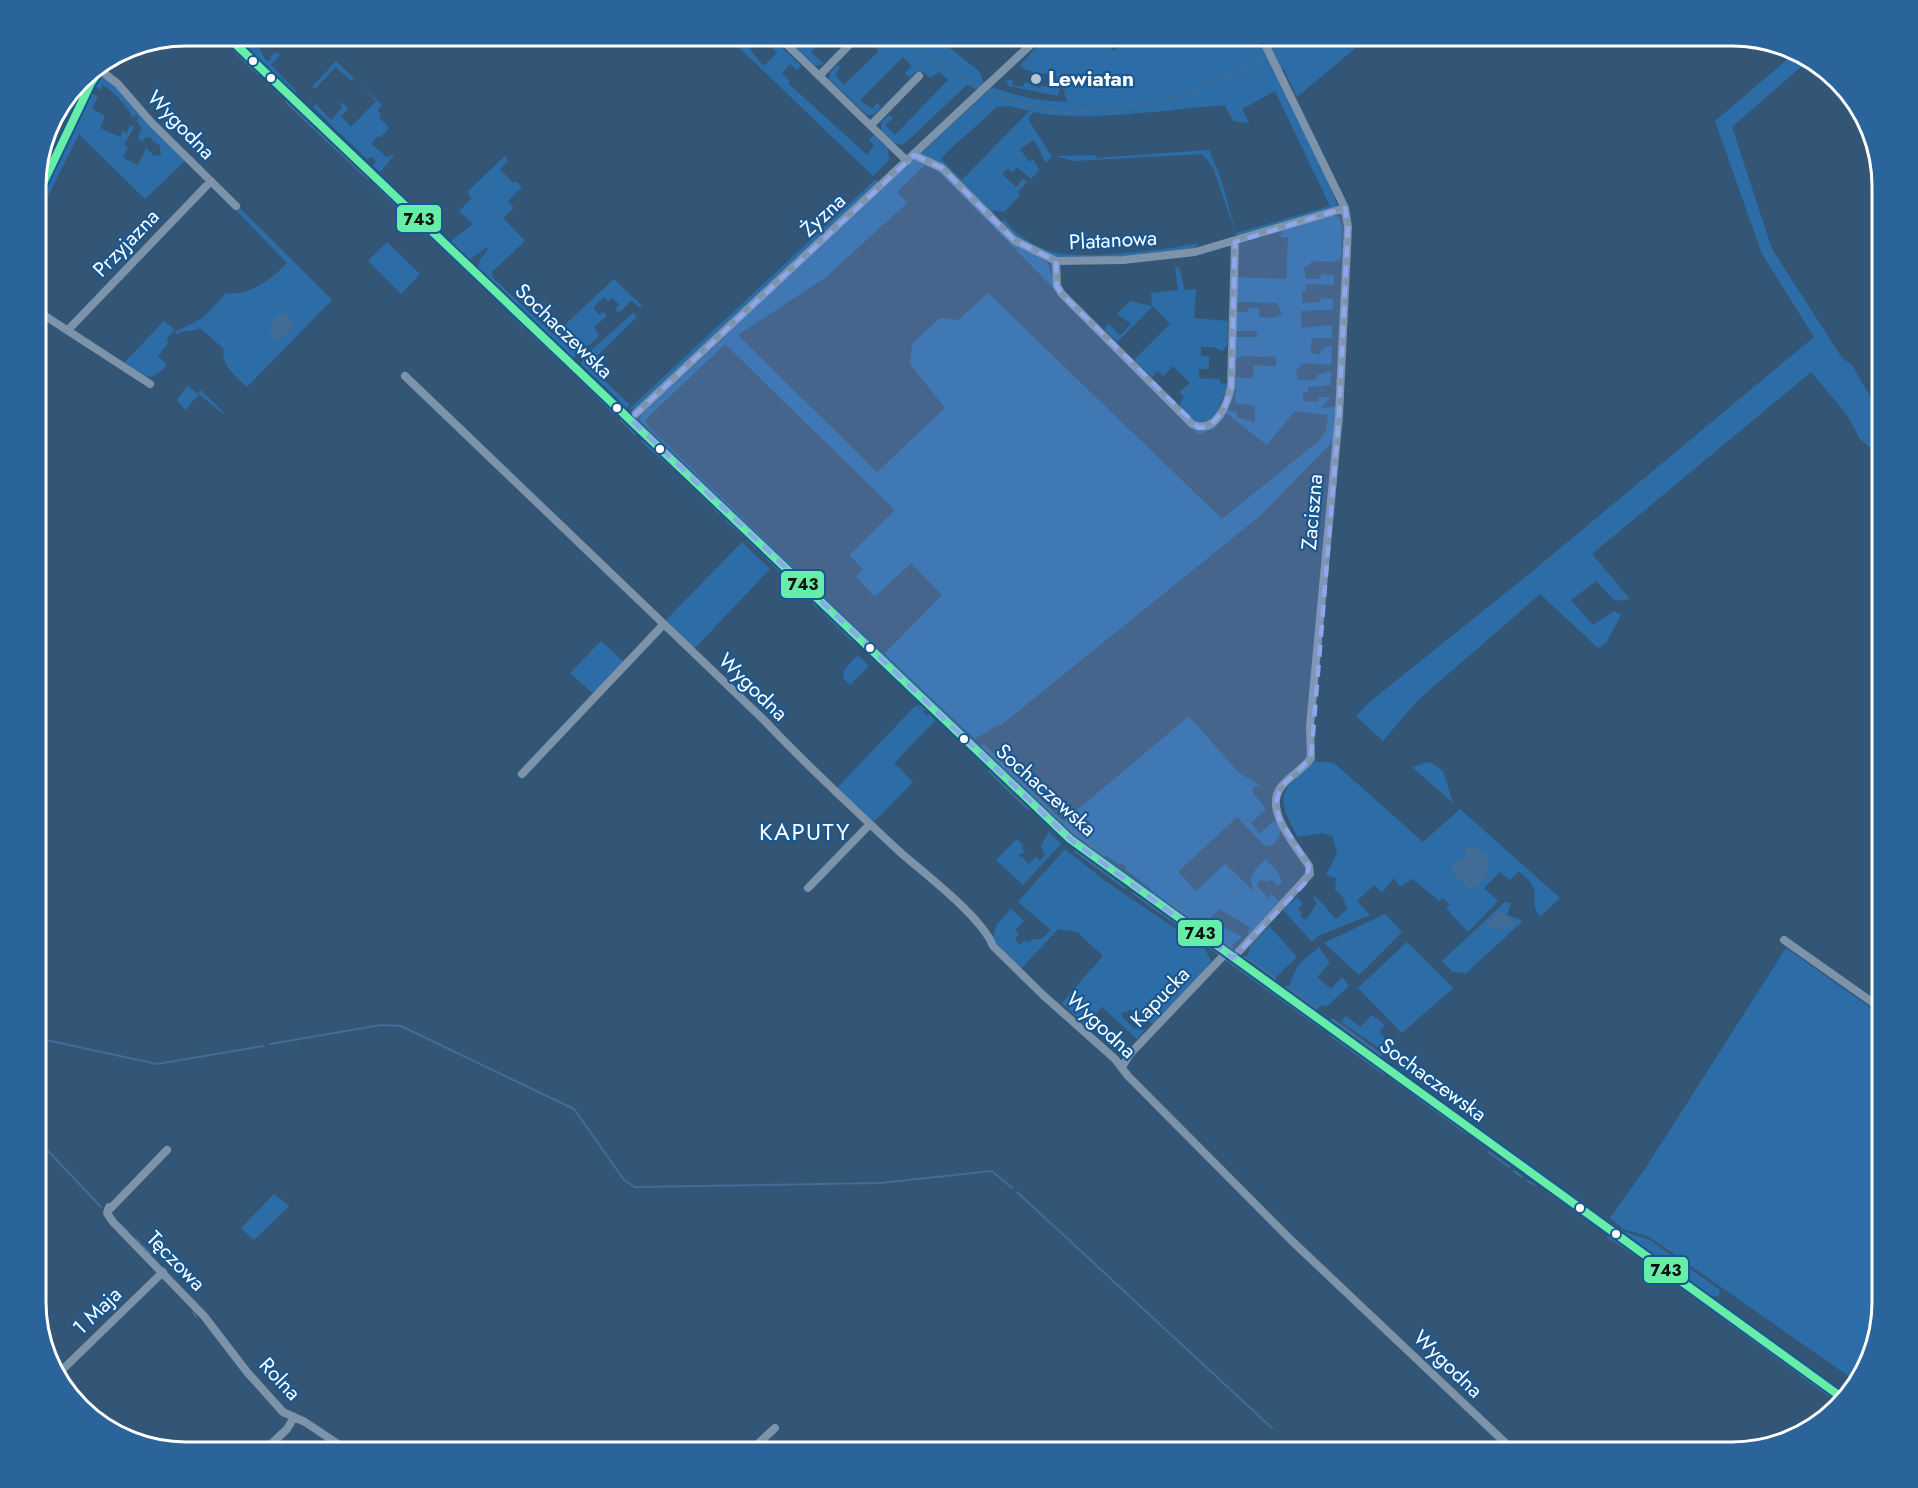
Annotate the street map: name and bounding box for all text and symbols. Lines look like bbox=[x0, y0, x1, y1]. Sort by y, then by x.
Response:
unlabelled marker bbox=[247, 55, 259, 67]
place label: Lewiatan bbox=[1048, 64, 1134, 94]
unlabelled marker bbox=[265, 72, 277, 84]
marker: Lewiatan bbox=[1029, 72, 1043, 86]
street label: Wygodna bbox=[140, 84, 222, 166]
street label: Żyzna bbox=[794, 186, 852, 244]
street label: Przyjazna bbox=[86, 202, 166, 284]
line badge: 743 bbox=[396, 204, 442, 233]
text: 743 bbox=[404, 208, 434, 231]
street label: Platanowa bbox=[1068, 223, 1158, 257]
street label: Sochaczewska bbox=[508, 276, 620, 386]
unlabelled marker bbox=[611, 402, 623, 414]
unlabelled marker bbox=[654, 443, 666, 455]
street label: Zaciszna bbox=[1294, 473, 1330, 551]
line badge: 743 bbox=[780, 570, 825, 599]
text: 743 bbox=[788, 573, 818, 596]
unlabelled marker bbox=[864, 642, 876, 654]
street label: Wygodna bbox=[712, 646, 794, 728]
unlabelled marker bbox=[958, 733, 970, 745]
street label: Sochaczewska bbox=[989, 737, 1103, 843]
district label: KAPUTY bbox=[759, 814, 851, 849]
line badge: 743 bbox=[1177, 919, 1223, 947]
text: 743 bbox=[1185, 922, 1215, 945]
street label: Kapucka bbox=[1123, 960, 1197, 1034]
street label: Wygodna bbox=[1059, 985, 1143, 1065]
street label: Sochaczewska bbox=[1373, 1031, 1493, 1129]
unlabelled marker bbox=[1574, 1202, 1586, 1214]
street label: Tęczowa bbox=[140, 1224, 212, 1298]
unlabelled marker bbox=[1610, 1228, 1622, 1240]
line badge: 743 bbox=[1643, 1256, 1689, 1284]
text: 743 bbox=[1651, 1259, 1681, 1282]
street label: 1 Maja bbox=[66, 1280, 128, 1342]
street label: Wygodna bbox=[1407, 1323, 1489, 1405]
street label: Rolna bbox=[252, 1351, 308, 1407]

